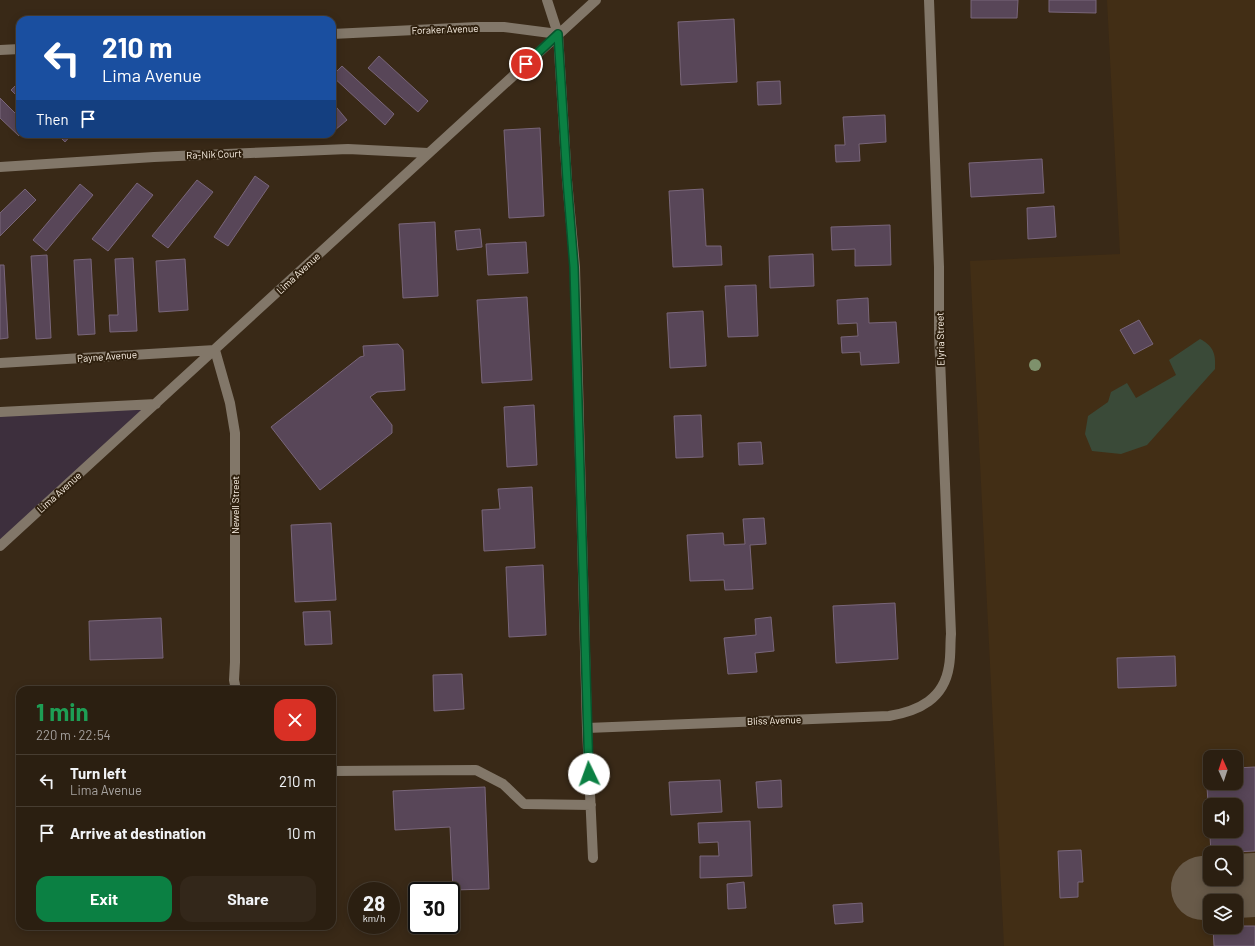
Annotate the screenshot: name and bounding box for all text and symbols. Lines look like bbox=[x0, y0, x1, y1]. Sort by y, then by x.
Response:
street label: Foraker Avenue bbox=[411, 22, 479, 36]
text: 210 m bbox=[102, 30, 172, 64]
icon: left bbox=[36, 32, 88, 84]
pin bbox=[509, 47, 543, 81]
icon: arrive bbox=[515, 53, 537, 75]
text: Lima Avenue bbox=[102, 64, 202, 86]
icon: arrive bbox=[77, 108, 99, 130]
text: Then bbox=[36, 110, 69, 128]
street label: Ra-Nik Court bbox=[186, 147, 242, 161]
street label: Lima Avenue bbox=[274, 250, 322, 296]
street label: Elyria Street bbox=[934, 312, 946, 366]
street label: Payne Avenue bbox=[77, 348, 137, 364]
street label: Lima Avenue bbox=[34, 469, 84, 515]
street label: Newell Street bbox=[229, 476, 241, 534]
text: 1 min bbox=[36, 697, 89, 726]
button: close bbox=[274, 699, 316, 741]
street label: Bliss Avenue bbox=[747, 713, 801, 727]
text: 220 m · 22:54 bbox=[36, 727, 111, 743]
north arrow bbox=[1203, 750, 1243, 790]
map controls bbox=[1203, 750, 1243, 934]
position arrow bbox=[568, 753, 610, 795]
text: Turn left bbox=[70, 764, 126, 782]
icon: left bbox=[36, 770, 58, 792]
text: 210 m bbox=[279, 772, 316, 790]
text: Lima Avenue bbox=[70, 782, 142, 798]
button: sound bbox=[1203, 798, 1243, 838]
icon: arrive bbox=[36, 822, 58, 844]
text: Arrive at destination bbox=[70, 824, 206, 842]
text: 10 m bbox=[287, 824, 316, 842]
button: search bbox=[1203, 846, 1243, 886]
button: Exit bbox=[36, 876, 172, 922]
button: Share bbox=[180, 876, 316, 922]
speed limit sign: 30 bbox=[408, 882, 460, 934]
text: 28 bbox=[363, 891, 385, 915]
button: layers bbox=[1203, 894, 1243, 934]
text: km/h bbox=[363, 912, 385, 924]

